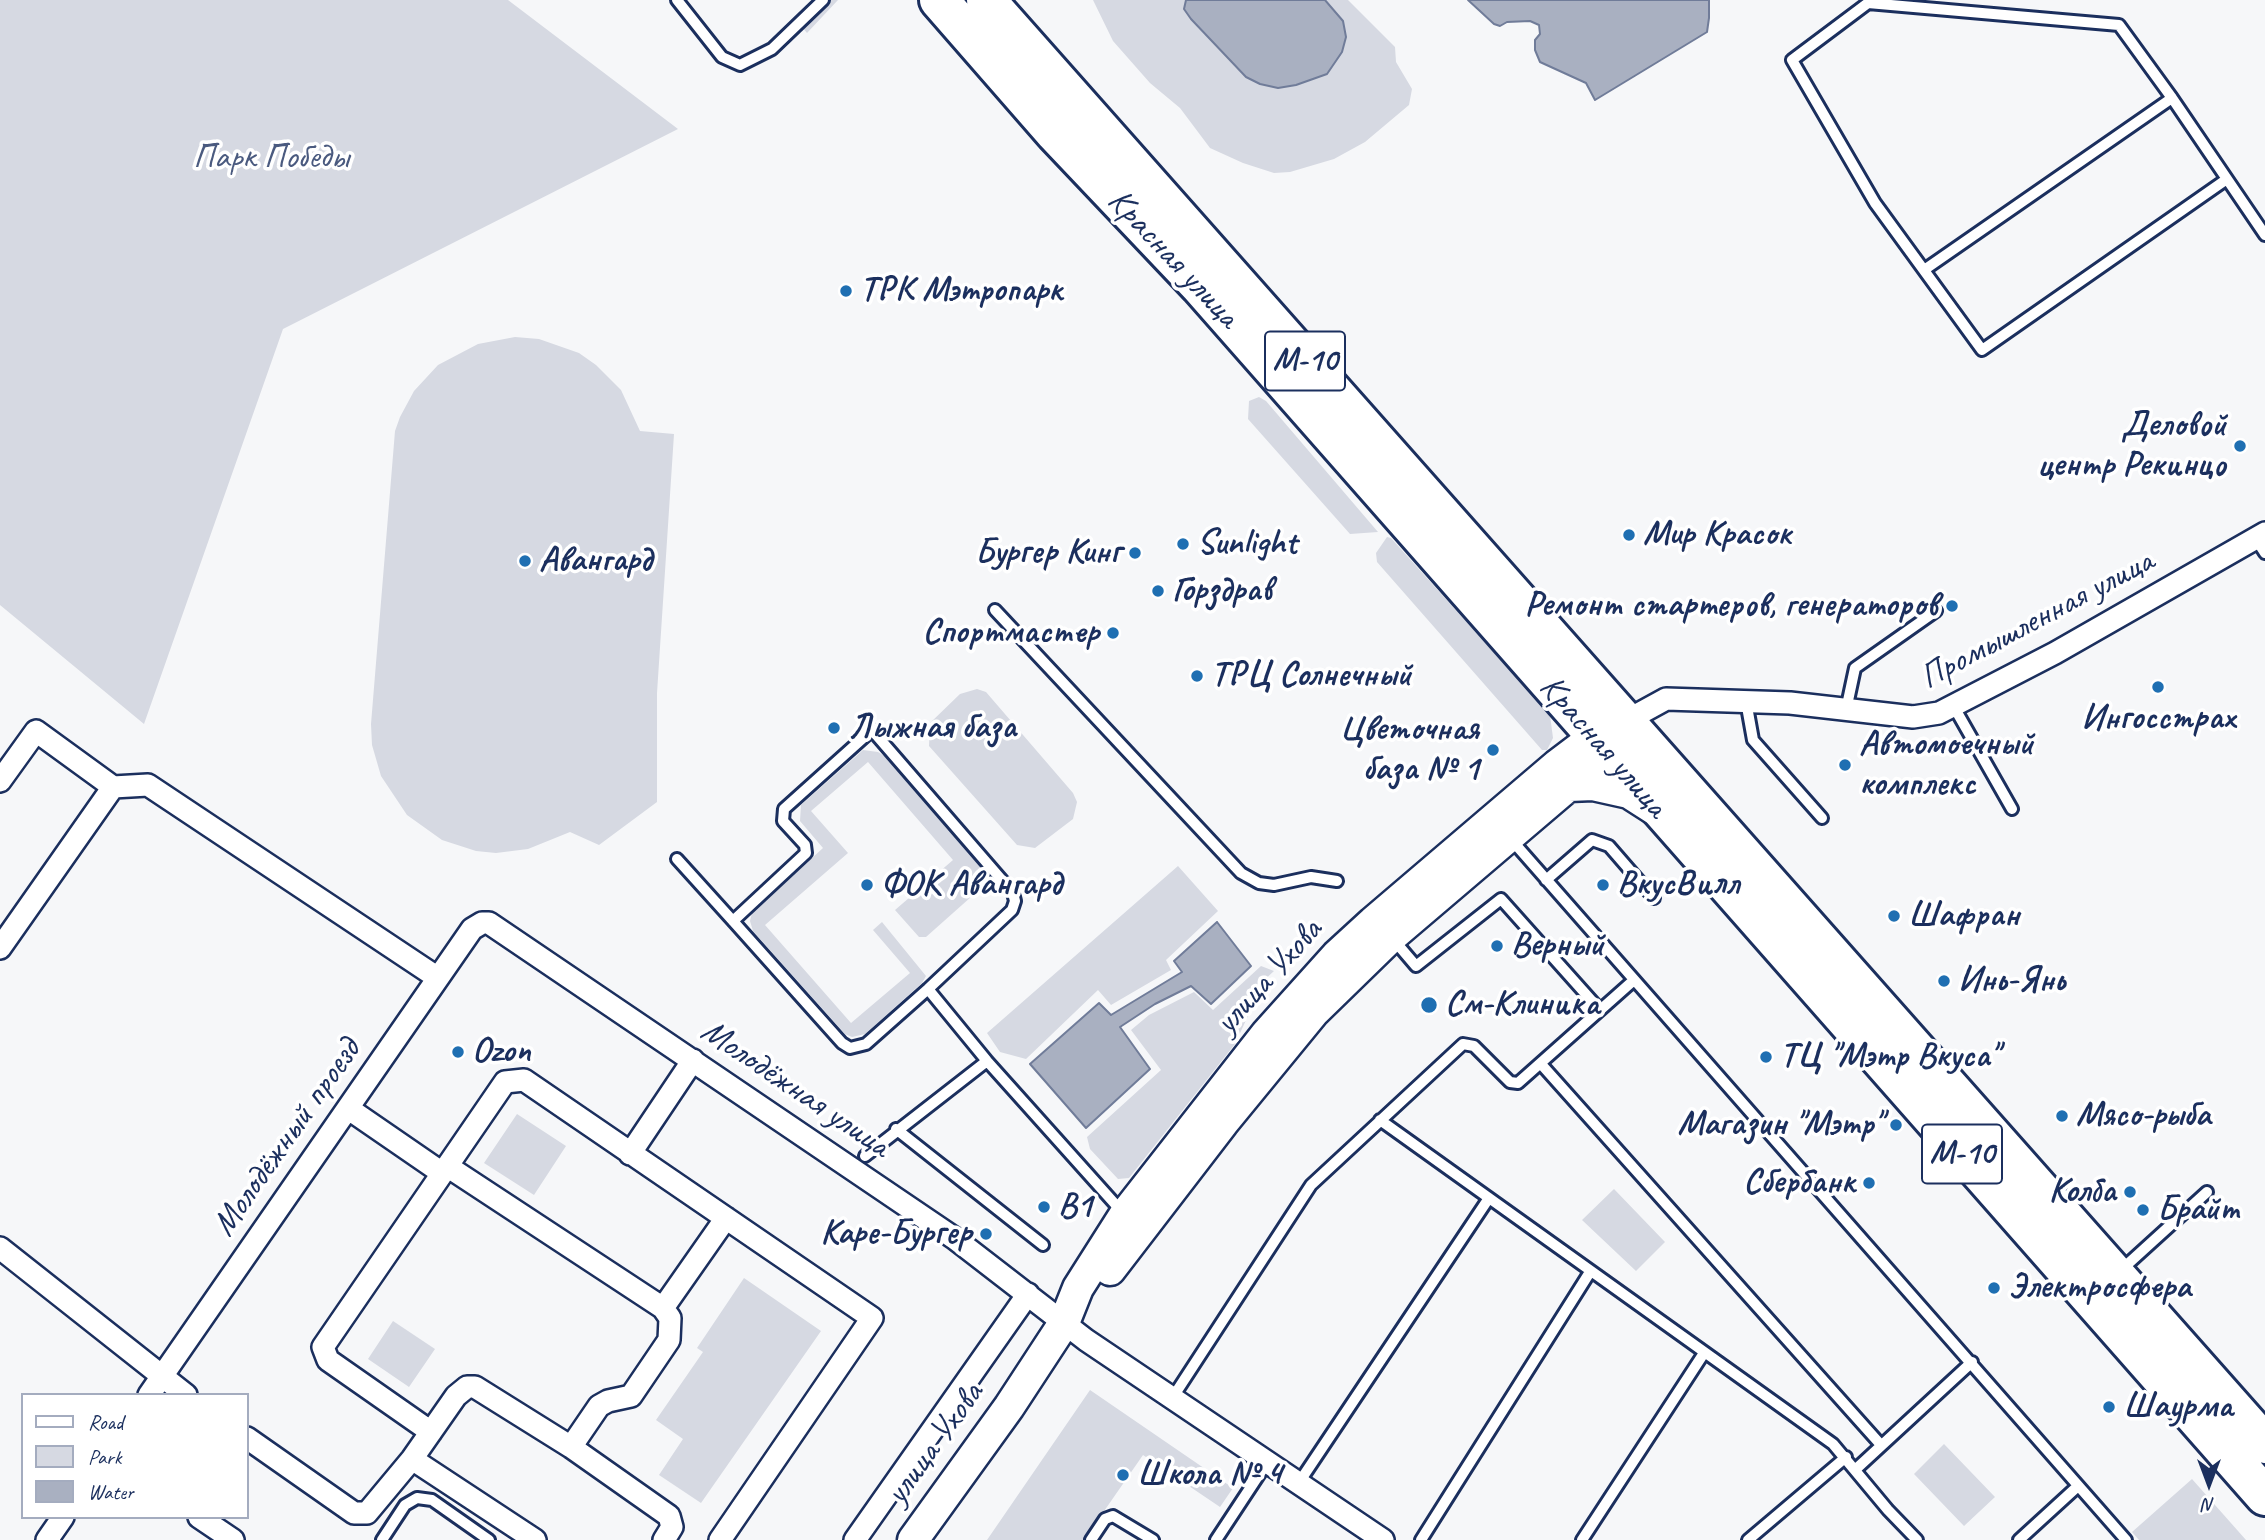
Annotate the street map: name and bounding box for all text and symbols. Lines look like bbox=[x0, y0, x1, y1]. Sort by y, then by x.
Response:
park label: Парк Победы bbox=[193, 137, 349, 179]
street label: Красная улица bbox=[1098, 181, 1248, 337]
place label: ТРК Мэтропарк bbox=[860, 270, 1062, 312]
marker: ТРК Мэтропарк bbox=[838, 283, 854, 299]
road number: М-10 bbox=[1265, 332, 1345, 390]
place label: Деловой центр Рекинцо bbox=[2038, 405, 2226, 487]
marker: Деловой центр Рекинцо bbox=[2232, 438, 2248, 454]
place label: Мир Красок bbox=[1643, 514, 1792, 556]
place label: Sunlight bbox=[1197, 523, 1297, 565]
marker: Мир Красок bbox=[1621, 527, 1637, 543]
place label: Бургер Кинг bbox=[975, 532, 1121, 574]
marker: Sunlight bbox=[1175, 536, 1191, 552]
place label: Авангард bbox=[539, 540, 652, 582]
street label: Промышленная улица bbox=[1913, 541, 2161, 699]
marker: Бургер Кинг bbox=[1127, 545, 1143, 561]
marker: Авангард bbox=[517, 553, 533, 569]
place label: Горздрав bbox=[1172, 570, 1272, 612]
marker: Горздрав bbox=[1150, 583, 1166, 599]
place label: Ремонт стартеров, генераторов bbox=[1525, 585, 1938, 627]
marker: Ремонт стартеров, генераторов bbox=[1944, 598, 1960, 614]
place label: Спортмастер bbox=[922, 612, 1099, 654]
marker: Спортмастер bbox=[1105, 625, 1121, 641]
place label: ТРЦ Солнечный bbox=[1211, 655, 1411, 697]
street label: Красная улица bbox=[1530, 667, 1676, 827]
marker: ТРЦ Солнечный bbox=[1189, 668, 1205, 684]
marker: Ингосстрах bbox=[2150, 679, 2166, 695]
place label: Ингосстрах bbox=[2081, 698, 2235, 740]
place label: Лыжная база bbox=[848, 707, 1016, 749]
place label: Цветочная база № 1 bbox=[1339, 709, 1479, 791]
marker: Лыжная база bbox=[826, 720, 842, 736]
place label: Автомоечный комплекс bbox=[1859, 724, 2033, 806]
marker: Цветочная база № 1 bbox=[1485, 742, 1501, 758]
marker: Автомоечный комплекс bbox=[1837, 757, 1853, 773]
place label: ФОК Авангард bbox=[881, 864, 1062, 906]
place label: ВкусВилл bbox=[1617, 864, 1739, 906]
marker: ФОК Авангард bbox=[859, 877, 875, 893]
marker: ВкусВилл bbox=[1595, 877, 1611, 893]
place label: Шафран bbox=[1908, 895, 2020, 937]
marker: Шафран bbox=[1886, 908, 1902, 924]
street label: улица Ухова bbox=[1206, 911, 1332, 1043]
place label: Верный bbox=[1511, 925, 1604, 967]
marker: Верный bbox=[1489, 938, 1505, 954]
place label: Инь-Янь bbox=[1958, 960, 2065, 1002]
marker: Инь-Янь bbox=[1936, 973, 1952, 989]
place label: См-Клиника bbox=[1445, 984, 1599, 1026]
marker: См-Клиника bbox=[1419, 995, 1439, 1015]
street label: Молодёжная улица bbox=[693, 1011, 897, 1167]
street label: Молодёжный проезд bbox=[204, 1031, 370, 1245]
place label: Ozon bbox=[472, 1031, 530, 1073]
place label: ТЦ "Мэтр Вкуса" bbox=[1780, 1036, 1998, 1078]
marker: Ozon bbox=[450, 1044, 466, 1060]
marker: ТЦ "Мэтр Вкуса" bbox=[1758, 1049, 1774, 1065]
place label: Мясо-рыба bbox=[2076, 1095, 2210, 1137]
place label: Магазин "Мэтр" bbox=[1677, 1104, 1882, 1146]
marker: Мясо-рыба bbox=[2054, 1108, 2070, 1124]
marker: Магазин "Мэтр" bbox=[1888, 1117, 1904, 1133]
road number: М-10 bbox=[1922, 1124, 2002, 1184]
place label: Сбербанк bbox=[1743, 1162, 1855, 1204]
place label: Колба bbox=[2049, 1171, 2116, 1213]
marker: Сбербанк bbox=[1861, 1175, 1877, 1191]
marker: Колба bbox=[2122, 1184, 2138, 1200]
place label: В1 bbox=[1058, 1186, 1092, 1228]
place label: Брайт bbox=[2157, 1189, 2238, 1231]
marker: В1 bbox=[1036, 1199, 1052, 1215]
marker: Брайт bbox=[2135, 1202, 2151, 1218]
place label: Каре-Бургер bbox=[821, 1213, 972, 1255]
marker: Каре-Бургер bbox=[978, 1226, 994, 1242]
place label: Электросфера bbox=[2008, 1267, 2190, 1309]
marker: Электросфера bbox=[1986, 1280, 2002, 1296]
street label: улица Ухова bbox=[877, 1375, 993, 1513]
place label: Шаурма bbox=[2123, 1386, 2233, 1428]
legend bbox=[21, 1393, 248, 1519]
marker: Шаурма bbox=[2101, 1399, 2117, 1415]
text: Road bbox=[88, 1409, 123, 1435]
text: Park bbox=[88, 1444, 121, 1470]
north arrow bbox=[2174, 1449, 2244, 1519]
place label: Школа № 4 bbox=[1137, 1454, 1282, 1496]
marker: Школа № 4 bbox=[1115, 1467, 1131, 1483]
text: Water bbox=[88, 1479, 134, 1505]
text: N bbox=[2203, 1493, 2215, 1517]

